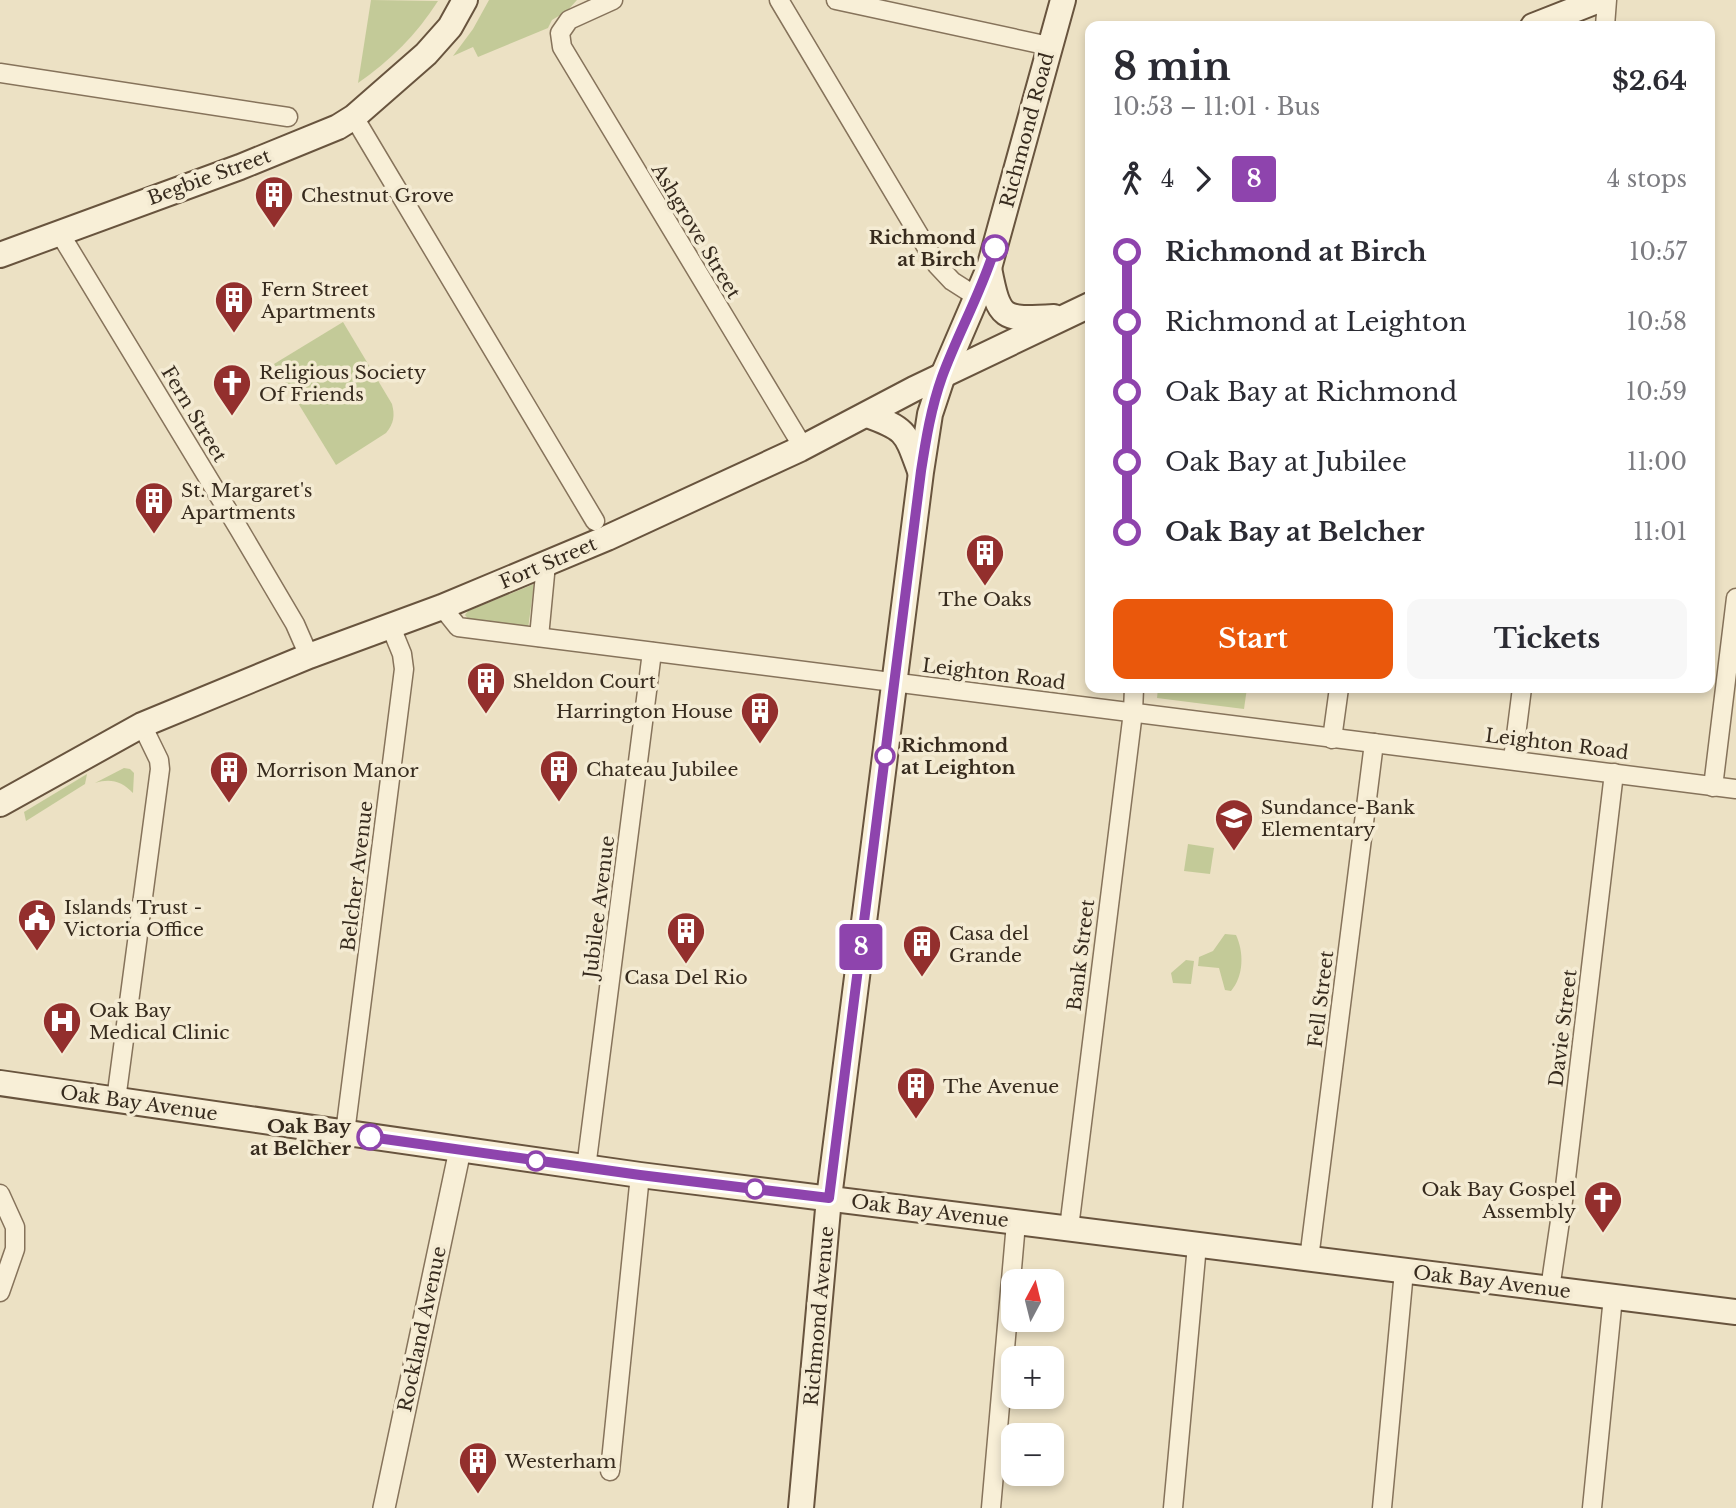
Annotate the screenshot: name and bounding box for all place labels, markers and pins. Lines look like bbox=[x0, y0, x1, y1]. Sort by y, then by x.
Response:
building icon: Chestnut Grove bbox=[253, 174, 295, 229]
place label: Chestnut Grove bbox=[301, 184, 454, 207]
place label: Richmond at Birch bbox=[869, 226, 976, 271]
marker: Richmond at Birch bbox=[982, 235, 1008, 261]
place label: Fern Street Apartments bbox=[260, 278, 376, 323]
building icon: Fern Street Apartments bbox=[213, 279, 255, 334]
place label: Religious Society Of Friends bbox=[259, 361, 426, 406]
church icon: Religious Society Of Friends bbox=[211, 362, 253, 417]
place label: St. Margaret's Apartments bbox=[180, 479, 312, 524]
building icon: St. Margaret's Apartments bbox=[133, 480, 175, 535]
building icon: The Oaks bbox=[964, 532, 1006, 587]
place label: The Oaks bbox=[938, 588, 1032, 611]
building icon: Sheldon Court bbox=[465, 660, 507, 715]
place label: Sheldon Court bbox=[513, 670, 657, 693]
building icon: Harrington House bbox=[739, 690, 781, 745]
place label: Harrington House bbox=[556, 700, 733, 723]
place label: Richmond at Leighton bbox=[901, 734, 1015, 779]
marker: Richmond at Leighton bbox=[875, 746, 895, 766]
building icon: Chateau Jubilee bbox=[538, 748, 580, 803]
building icon: Morrison Manor bbox=[208, 749, 250, 804]
place label: Chateau Jubilee bbox=[586, 758, 738, 781]
place label: Morrison Manor bbox=[256, 759, 419, 782]
place label: Sundance-Bank Elementary bbox=[1261, 796, 1415, 841]
school or university icon: Sundance-Bank Elementary bbox=[1213, 797, 1255, 852]
place label: Islands Trust - Victoria Office bbox=[63, 896, 204, 941]
public building icon: Islands Trust - Victoria Office bbox=[16, 897, 58, 952]
building icon: Casa Del Rio bbox=[665, 910, 707, 965]
place label: Casa del Grande bbox=[949, 922, 1029, 967]
building icon: Casa del Grande bbox=[901, 923, 943, 978]
place label: Casa Del Rio bbox=[624, 966, 748, 989]
place label: Oak Bay Medical Clinic bbox=[89, 999, 229, 1044]
hospital icon: Oak Bay Medical Clinic bbox=[41, 1000, 83, 1055]
building icon: The Avenue bbox=[895, 1065, 937, 1120]
place label: The Avenue bbox=[943, 1075, 1059, 1098]
place label: Oak Bay at Belcher bbox=[250, 1115, 352, 1160]
marker: Oak Bay at Belcher bbox=[357, 1124, 383, 1150]
unlabelled marker bbox=[526, 1151, 546, 1171]
place label: Oak Bay Gospel Assembly bbox=[1421, 1178, 1576, 1223]
unlabelled marker bbox=[745, 1179, 765, 1199]
church icon: Oak Bay Gospel Assembly bbox=[1582, 1179, 1624, 1234]
building icon: Westerham bbox=[457, 1440, 499, 1495]
place label: Westerham bbox=[504, 1450, 617, 1473]

